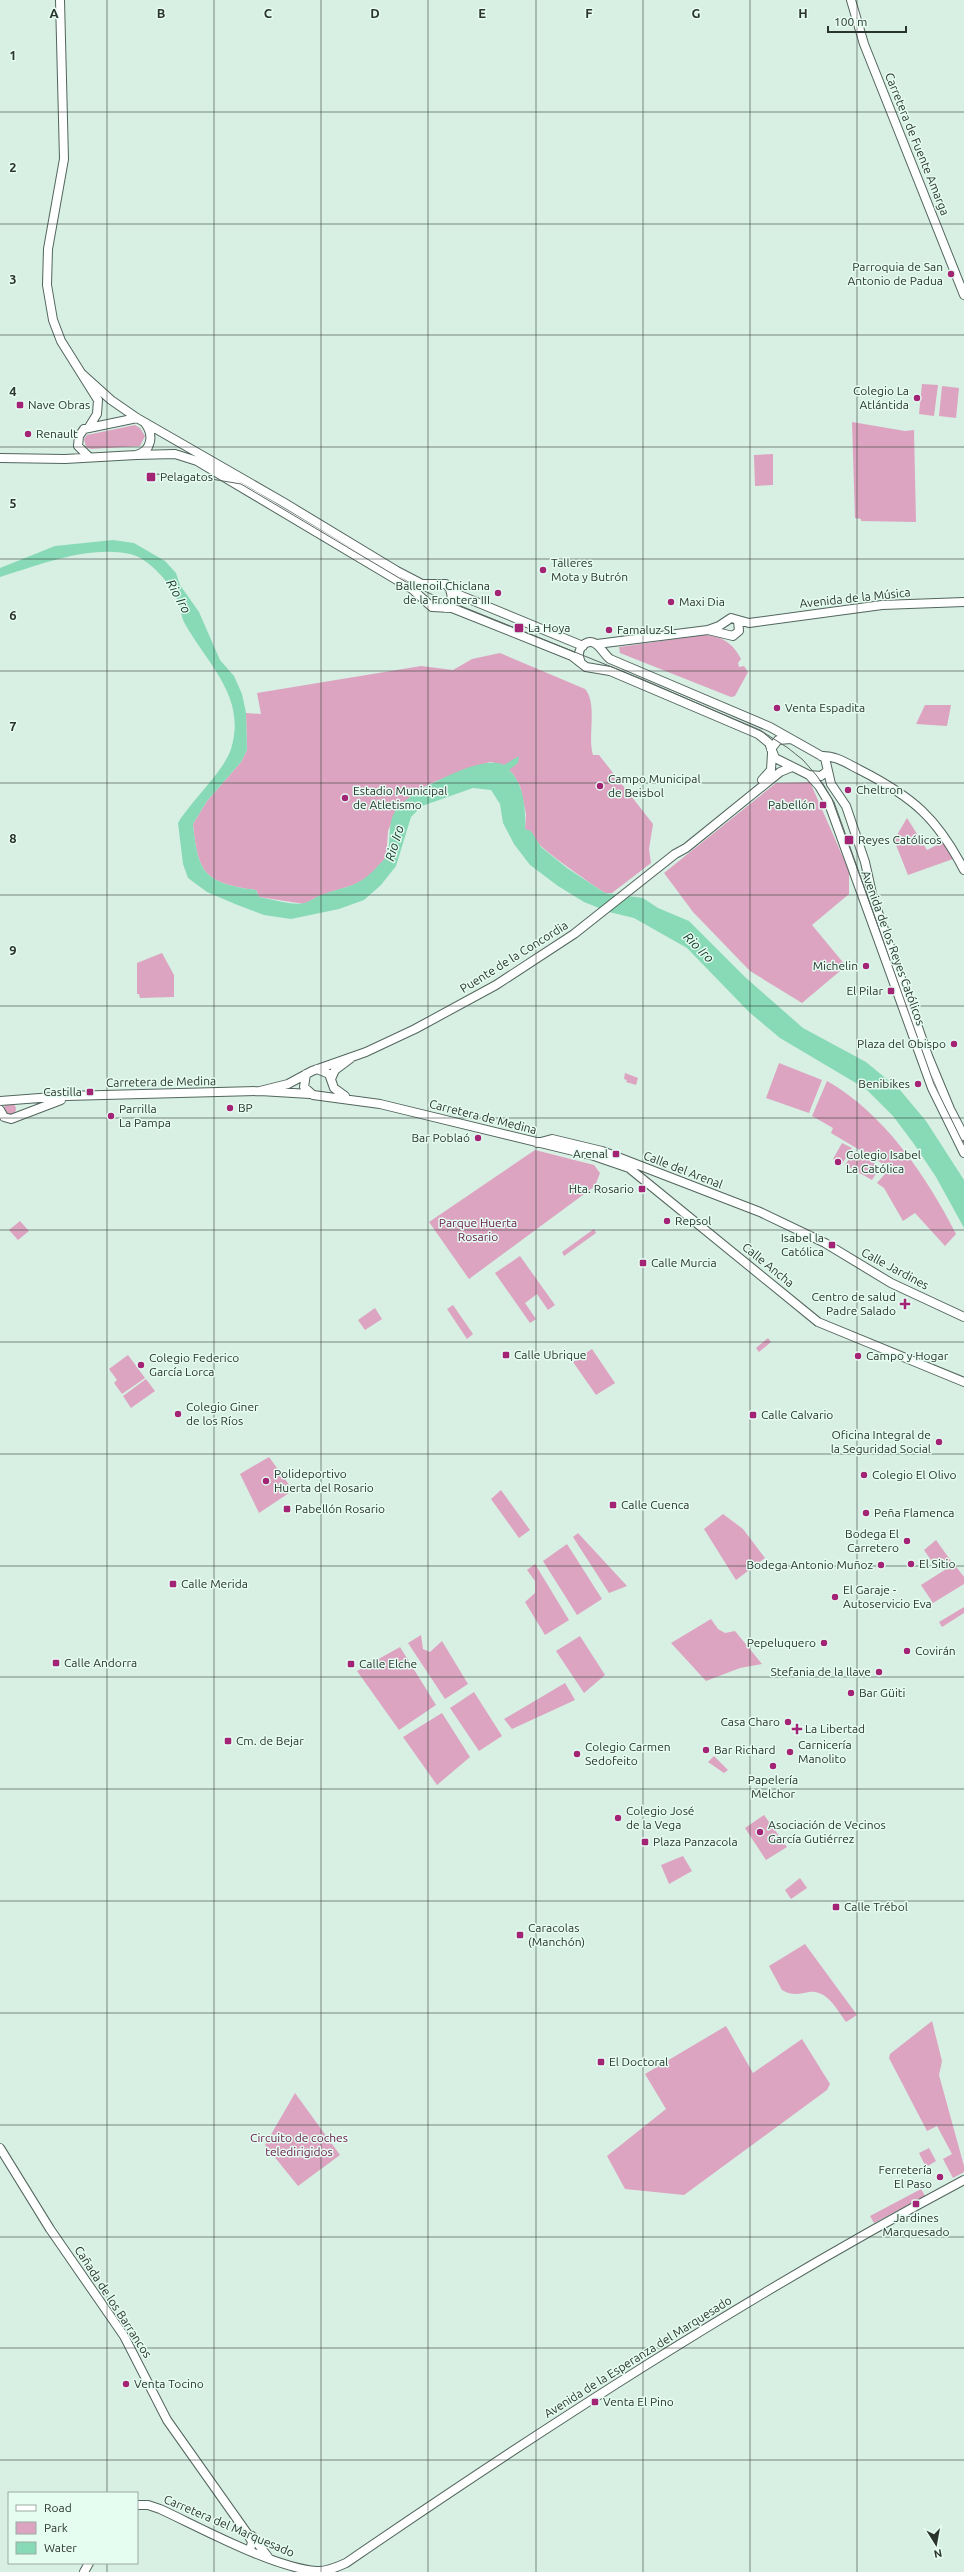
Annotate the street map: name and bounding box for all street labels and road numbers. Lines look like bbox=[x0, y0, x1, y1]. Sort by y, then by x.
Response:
street label: Carretera de Fuente Amarga bbox=[883, 71, 952, 217]
street label: Avenida de la Música bbox=[799, 585, 911, 610]
street label: Avenida de los Reyes Católicos bbox=[859, 869, 928, 1027]
street label: Puente de la Concordia bbox=[458, 918, 570, 995]
street label: Carretera de Medina bbox=[106, 1074, 216, 1089]
street label: Carretera de Medina bbox=[428, 1097, 538, 1136]
street label: Calle del Arenal bbox=[642, 1148, 725, 1191]
street label: Calle Ancha bbox=[740, 1240, 797, 1289]
street label: Calle Jardines bbox=[859, 1245, 931, 1292]
street label: Cañada de los Barrancos bbox=[72, 2243, 154, 2360]
street label: Avenida de la Esperanza del Marquesado bbox=[542, 2293, 734, 2420]
street label: Carretera del Marquesado bbox=[162, 2492, 296, 2559]

